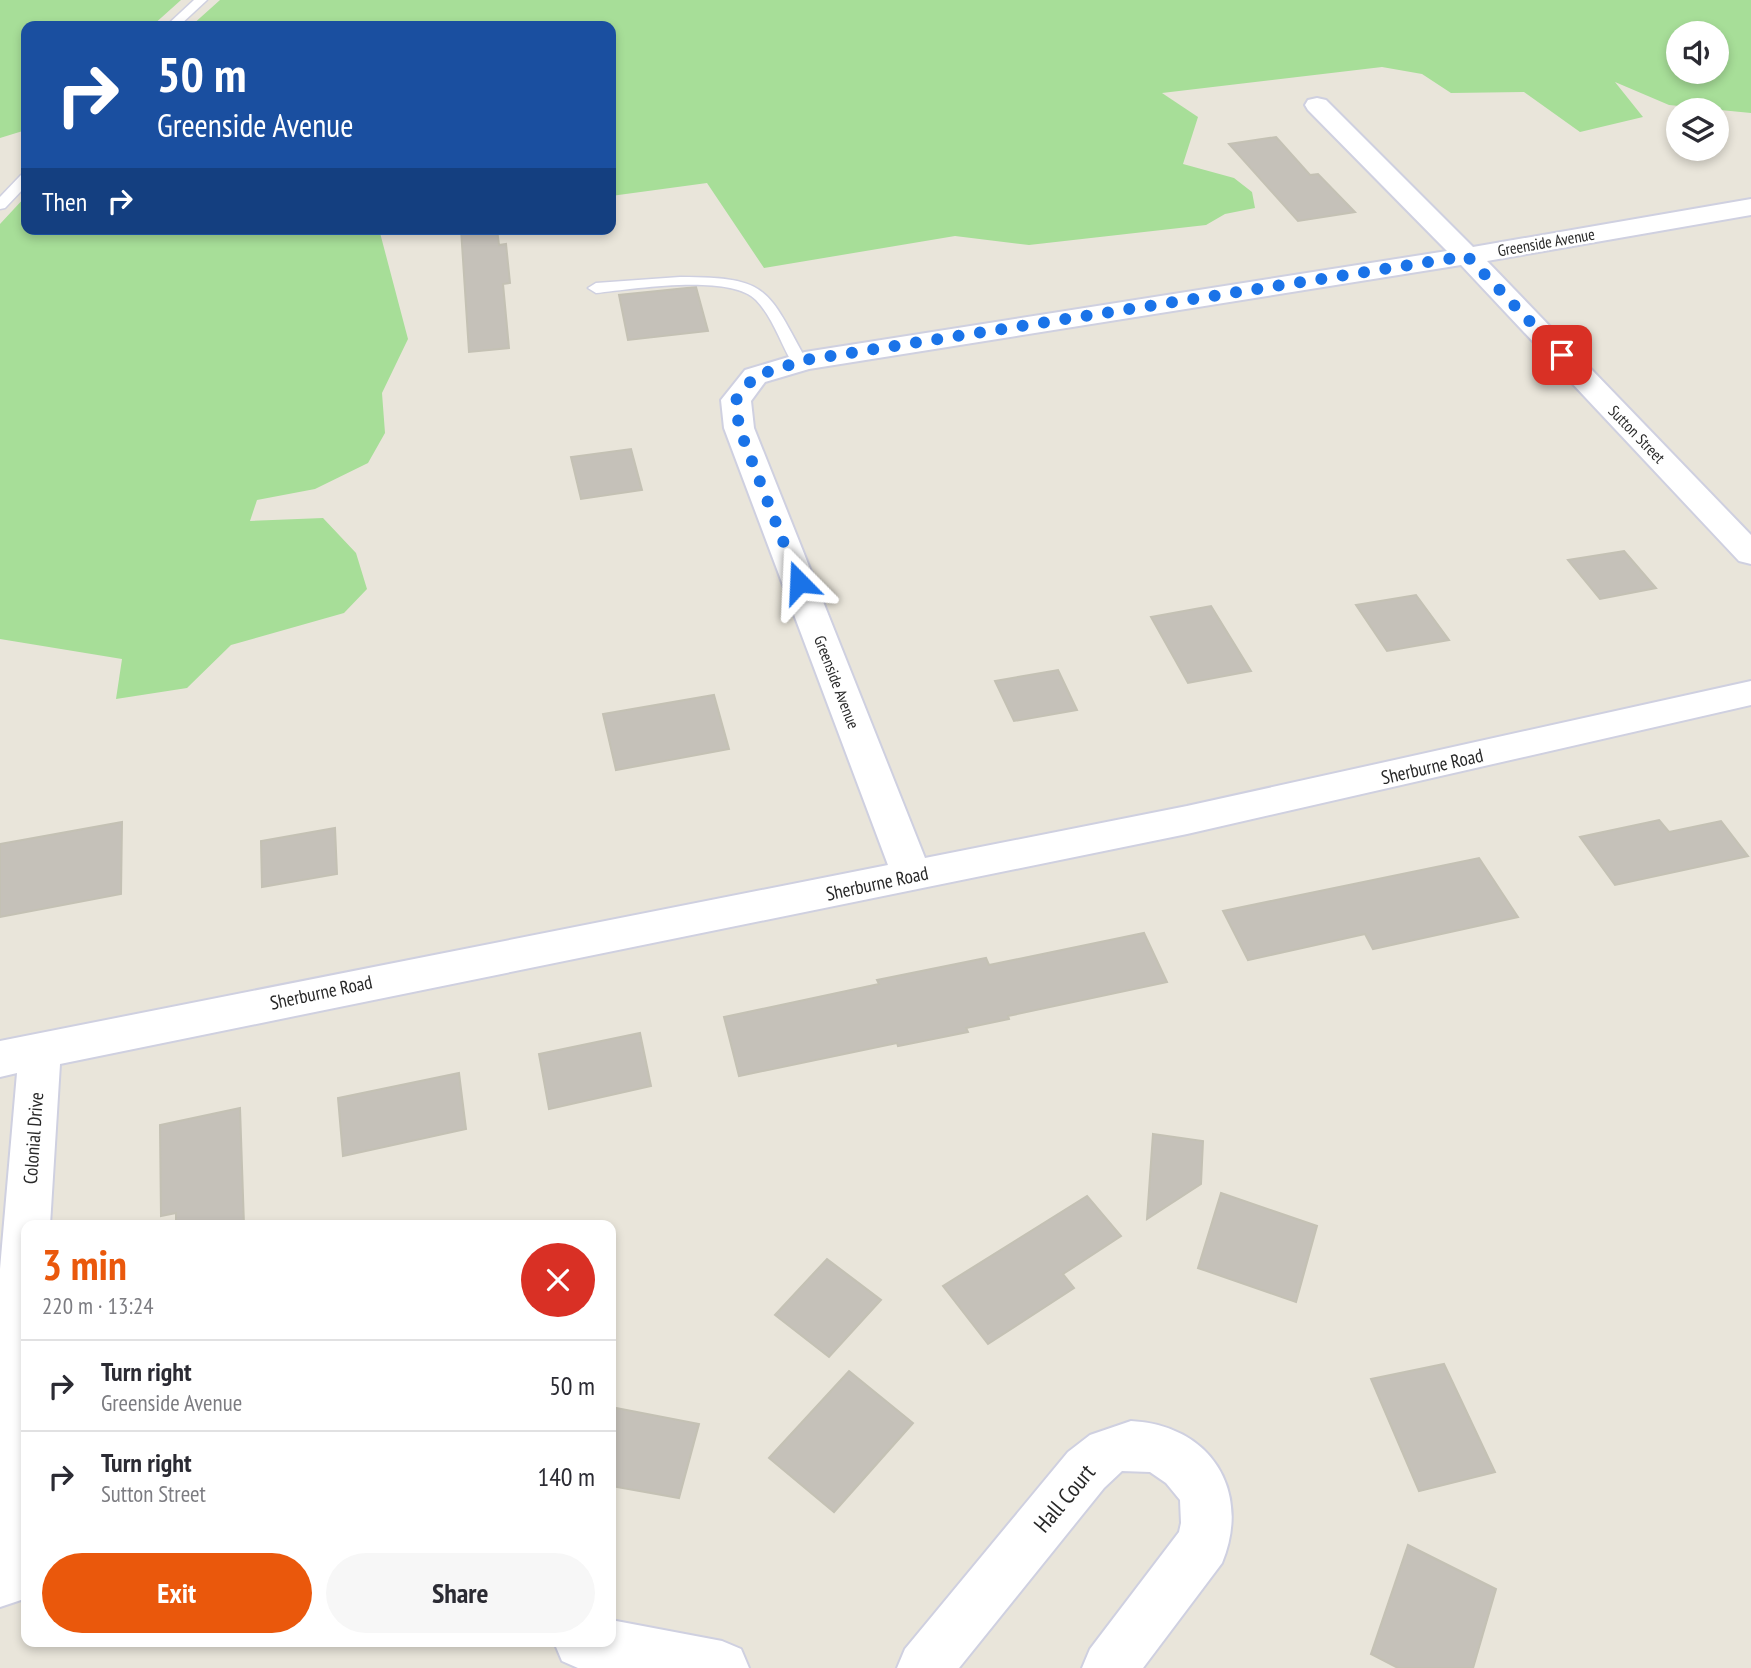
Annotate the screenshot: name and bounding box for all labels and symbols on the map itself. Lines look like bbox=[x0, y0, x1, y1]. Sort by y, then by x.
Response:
street label: Greenside Avenue bbox=[1496, 224, 1596, 260]
pin bbox=[1532, 325, 1592, 385]
street label: Sutton Street bbox=[1604, 401, 1670, 468]
position arrow bbox=[762, 545, 836, 619]
street label: Greenside Avenue bbox=[810, 633, 864, 731]
street label: Sherburne Road bbox=[1379, 743, 1485, 789]
street label: Sherburne Road bbox=[824, 860, 930, 906]
street label: Sherburne Road bbox=[268, 969, 374, 1015]
street label: Colonial Drive bbox=[18, 1091, 48, 1185]
street label: Hall Court bbox=[1027, 1457, 1101, 1538]

